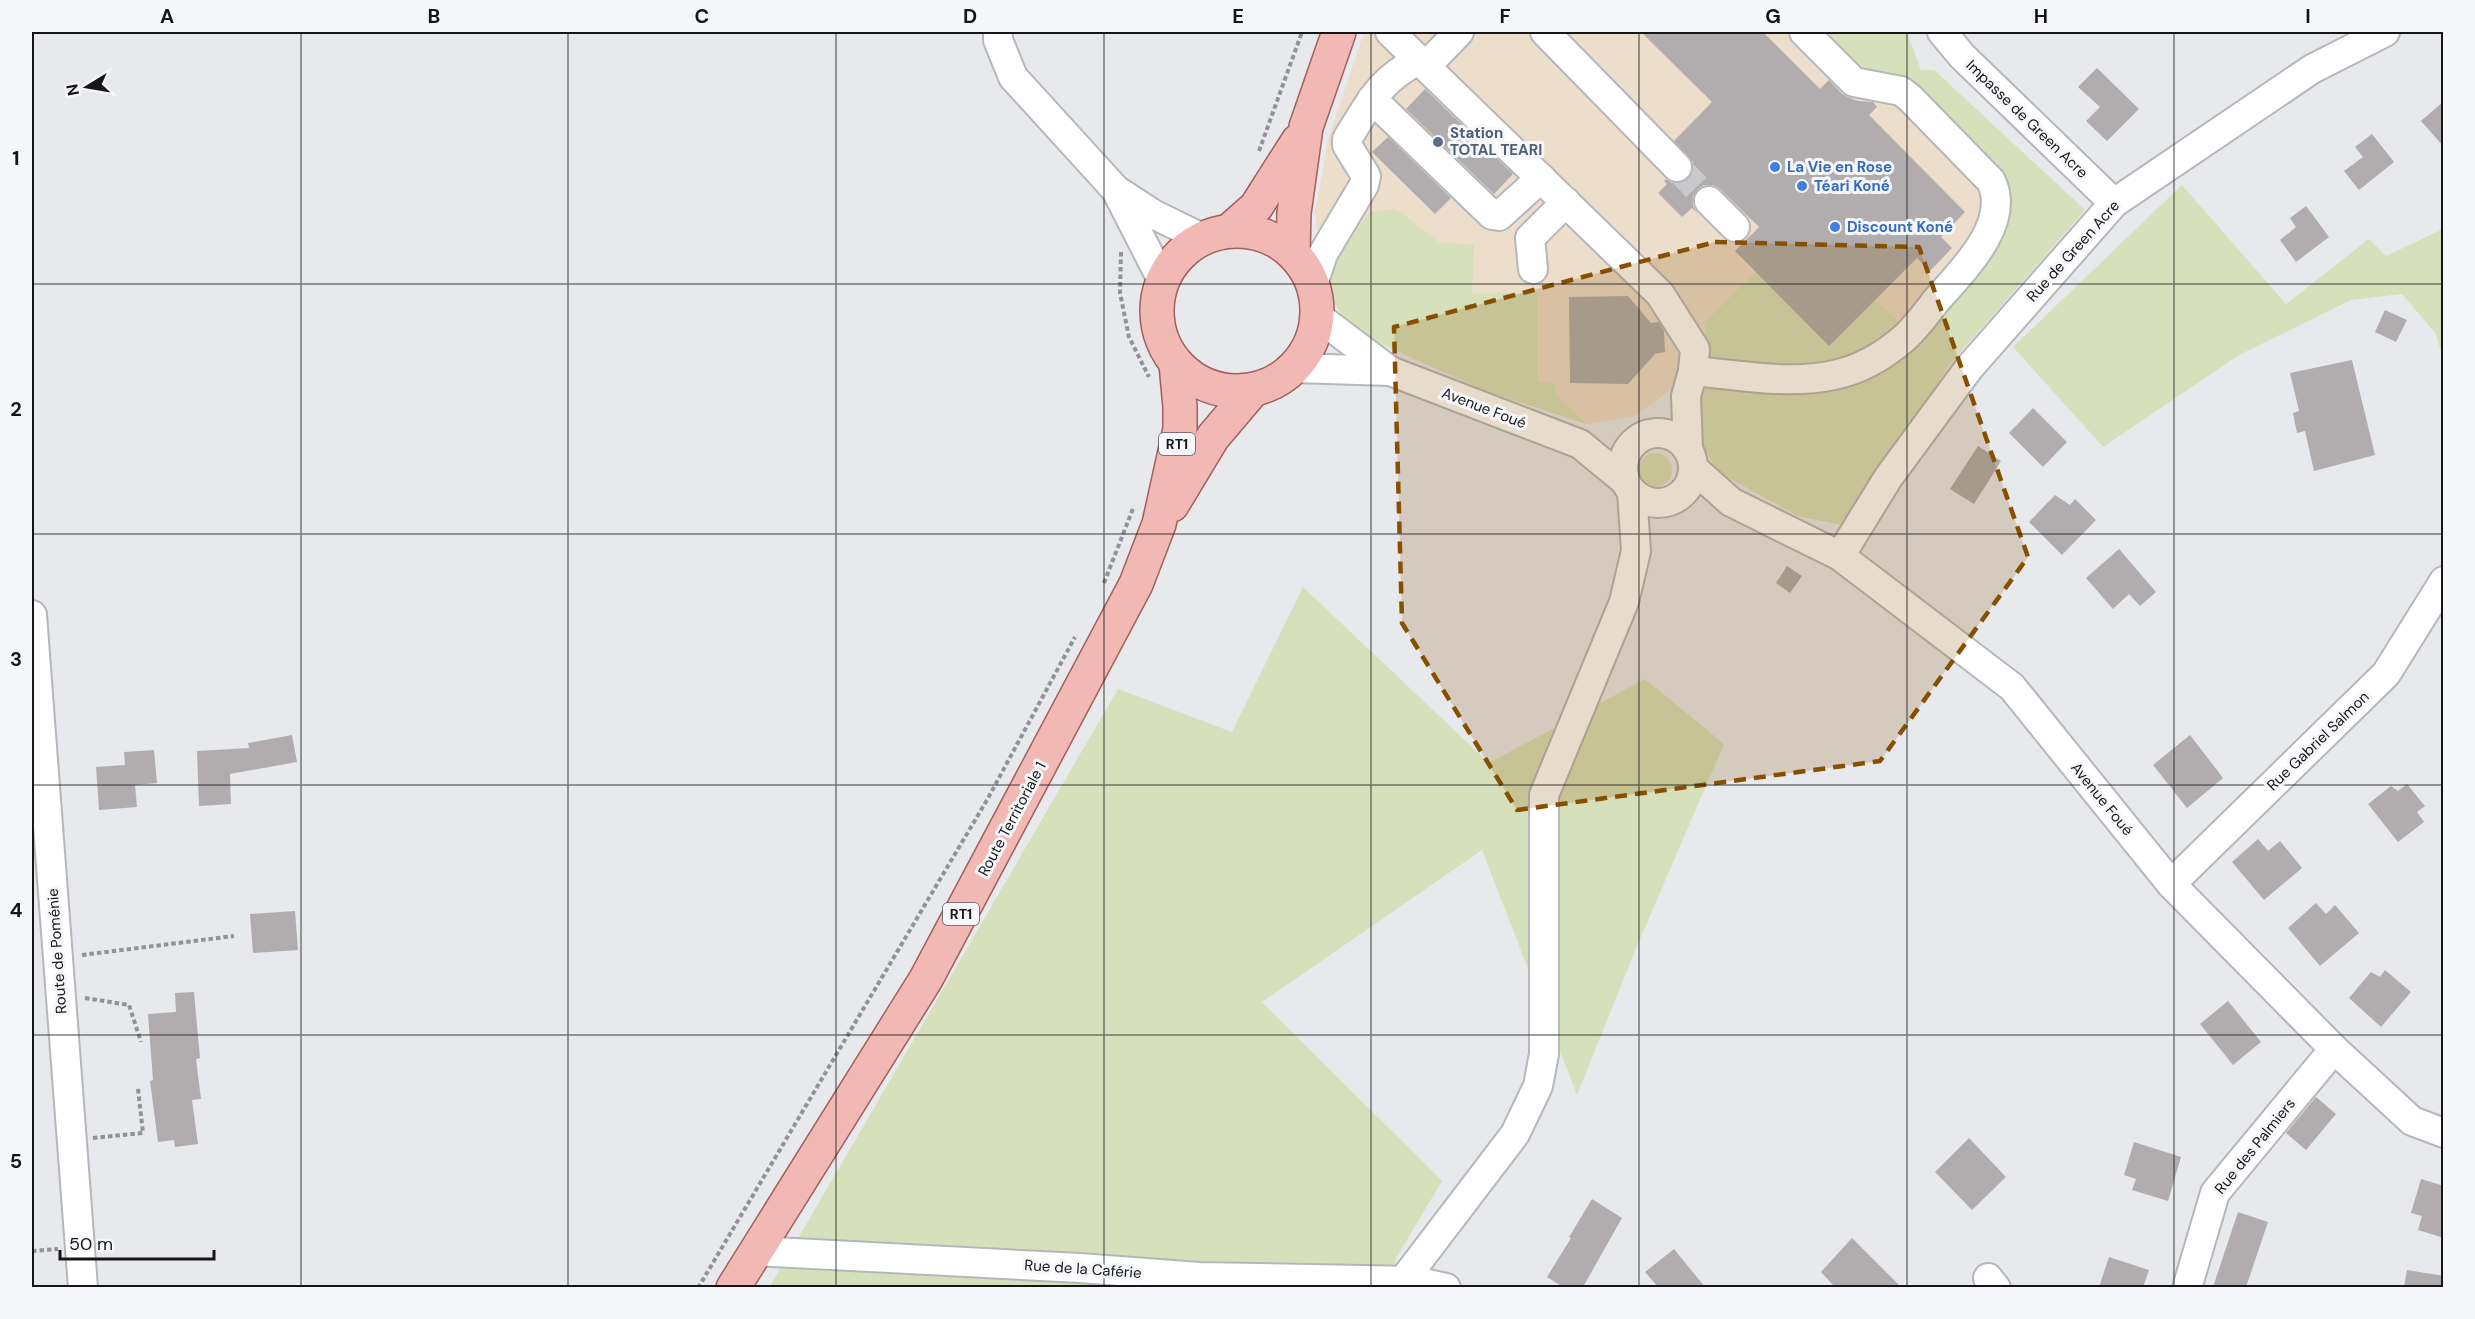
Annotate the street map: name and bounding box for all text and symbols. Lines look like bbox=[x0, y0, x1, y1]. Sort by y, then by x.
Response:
text: A bbox=[160, 3, 174, 29]
text: B bbox=[428, 3, 440, 29]
text: C bbox=[695, 3, 709, 29]
text: D bbox=[963, 3, 977, 29]
text: E bbox=[1232, 3, 1244, 29]
text: F bbox=[1499, 3, 1511, 29]
text: G bbox=[1765, 3, 1781, 29]
text: H bbox=[2034, 3, 2048, 29]
text: I bbox=[2305, 3, 2311, 29]
street label: Impasse de Green Acre bbox=[1962, 56, 2092, 182]
north arrow bbox=[57, 57, 117, 117]
text: N bbox=[61, 82, 84, 97]
place label: Station TOTAL TEARI bbox=[1450, 123, 1542, 160]
marker: Station TOTAL TEARI bbox=[1431, 135, 1445, 149]
text: 1 bbox=[12, 145, 20, 171]
place label: La Vie en Rose bbox=[1787, 157, 1892, 177]
marker: La Vie en Rose bbox=[1768, 160, 1782, 174]
place label: Téari Koné bbox=[1814, 176, 1890, 196]
marker: Téari Koné bbox=[1795, 179, 1809, 193]
street label: Rue de Green Acre bbox=[2022, 196, 2124, 306]
place label: Discount Koné bbox=[1847, 217, 1953, 237]
marker: Discount Koné bbox=[1828, 220, 1842, 234]
street label: Avenue Foué bbox=[1439, 383, 1529, 433]
text: 2 bbox=[10, 396, 22, 422]
road number: RT1 bbox=[1159, 433, 1195, 455]
text: 3 bbox=[10, 646, 22, 672]
street label: Rue Gabriel Salmon bbox=[2262, 687, 2374, 795]
street label: Route Territoriale 1 bbox=[973, 758, 1051, 880]
street label: Avenue Foué bbox=[2066, 758, 2138, 840]
street label: Route de Poménie bbox=[43, 888, 71, 1014]
text: 4 bbox=[10, 897, 23, 923]
road number: RT1 bbox=[943, 903, 979, 925]
street label: Rue des Palmiers bbox=[2210, 1094, 2300, 1198]
text: 5 bbox=[10, 1148, 22, 1174]
scale bar bbox=[60, 1223, 214, 1261]
text: 50 m bbox=[69, 1232, 113, 1256]
street label: Rue de la Caférie bbox=[1024, 1255, 1142, 1283]

